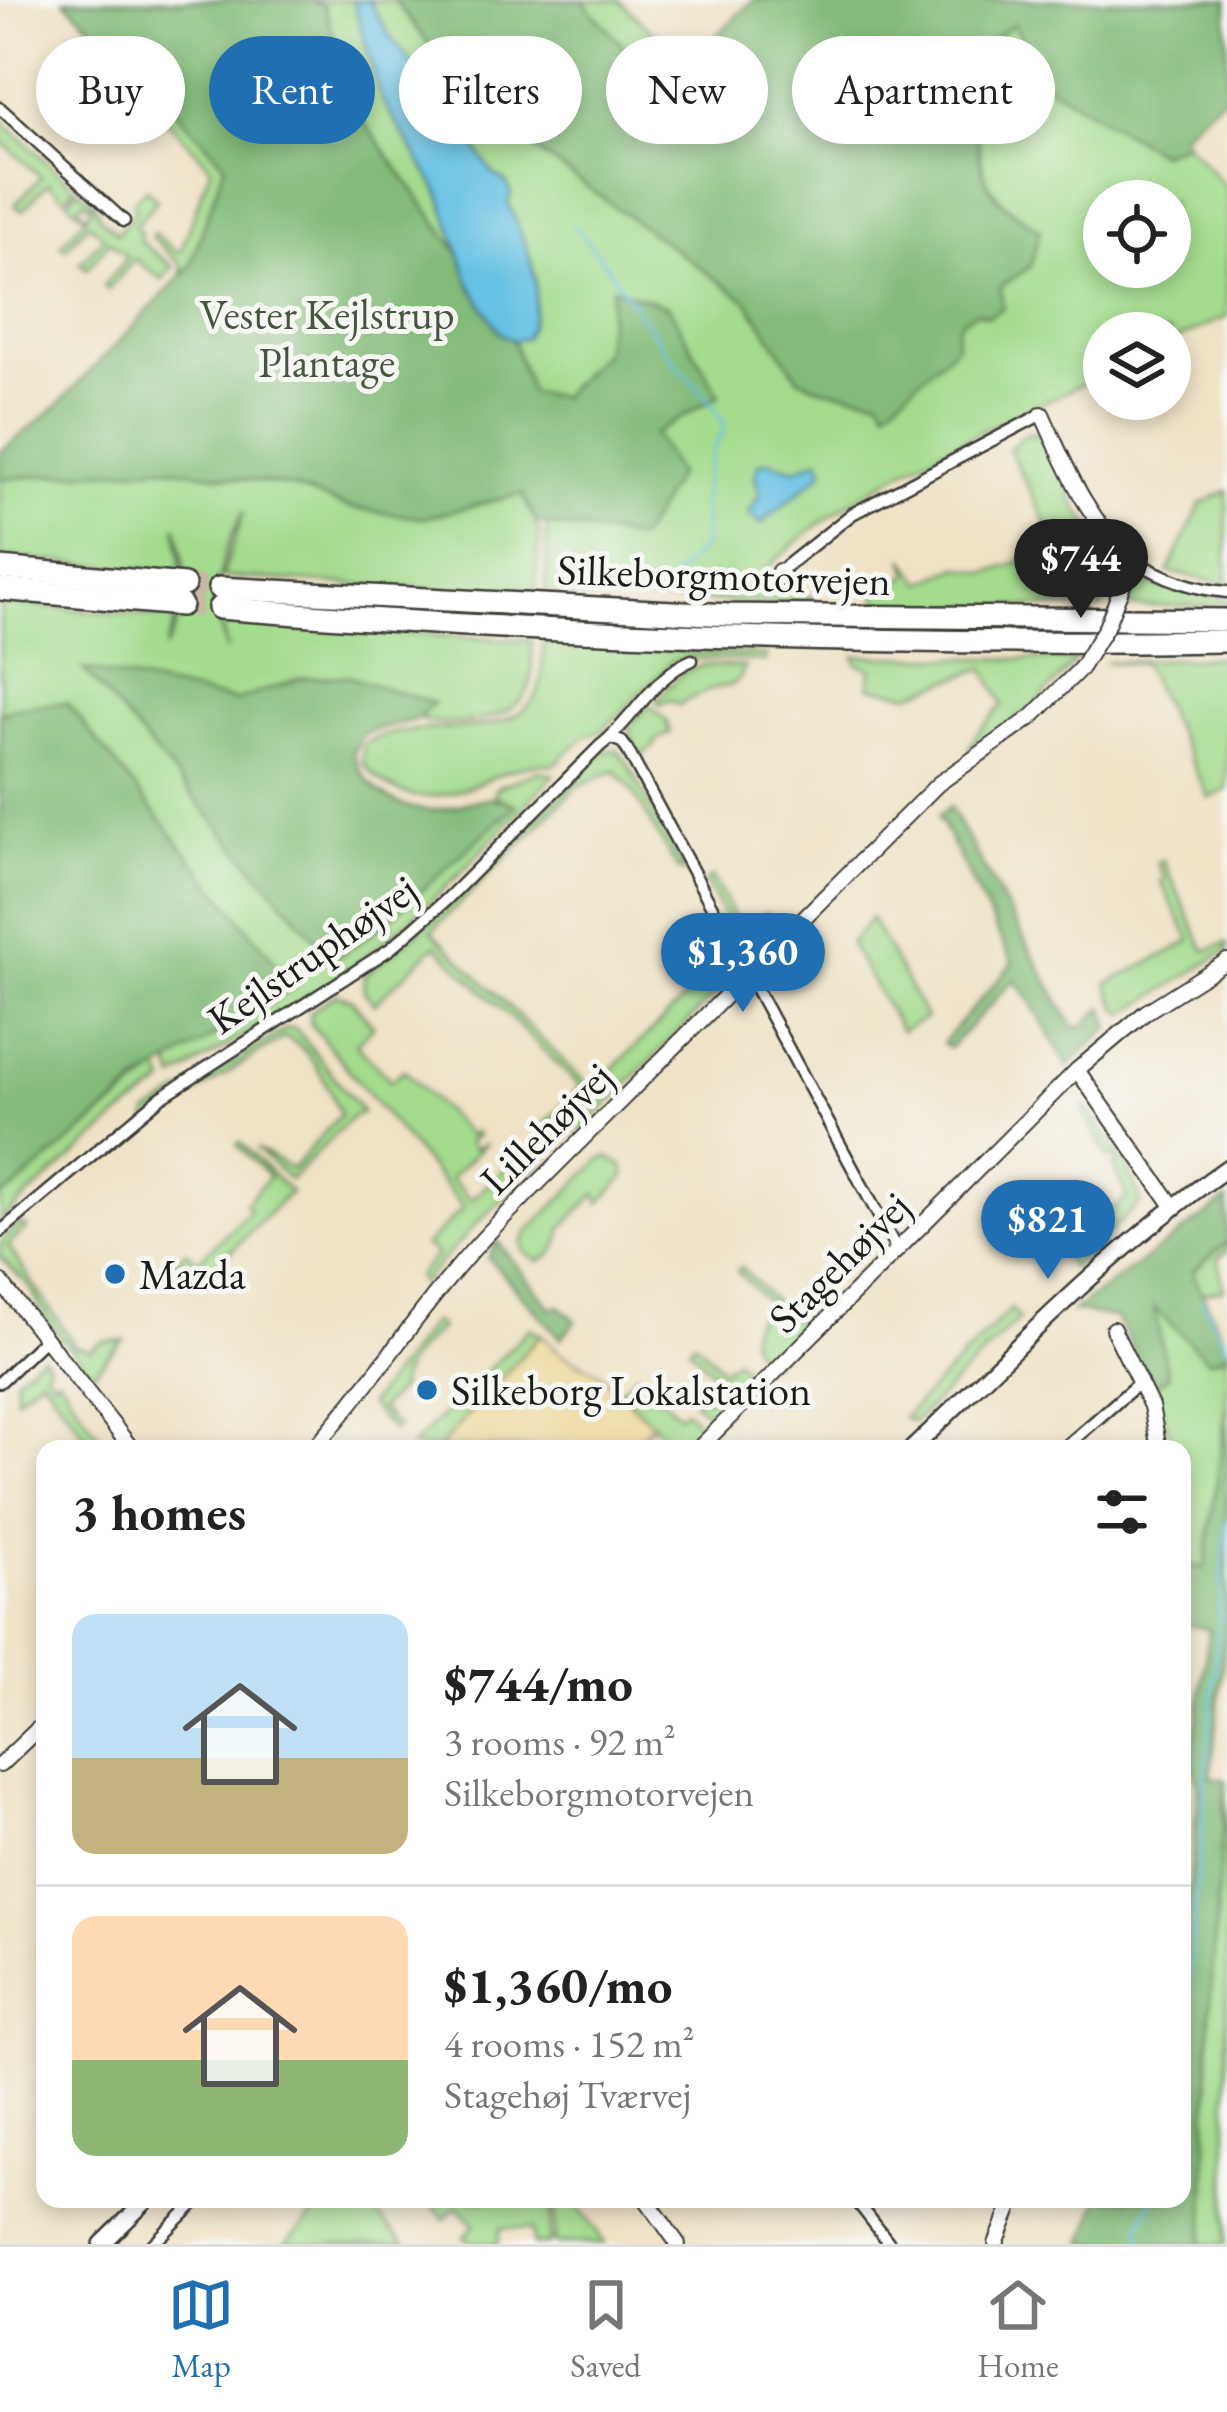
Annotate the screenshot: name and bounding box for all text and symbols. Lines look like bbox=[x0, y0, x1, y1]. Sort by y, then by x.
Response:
chip: Buy bbox=[36, 36, 185, 144]
chip: Rent bbox=[209, 36, 375, 144]
chip: Filters bbox=[399, 36, 582, 144]
chip: New bbox=[606, 36, 768, 144]
chip: Apartment bbox=[792, 36, 1055, 144]
map controls bbox=[1083, 180, 1191, 420]
button: locate bbox=[1083, 180, 1191, 288]
park label: Vester Kejlstrup Plantage bbox=[199, 287, 455, 390]
button: layers bbox=[1083, 312, 1191, 420]
pin: $744 bbox=[1010, 519, 1152, 621]
text: $744 bbox=[1041, 532, 1121, 583]
street label: Silkeborgmotorvejen bbox=[556, 542, 892, 608]
street label: Kejlstruphøjvej bbox=[197, 862, 427, 1046]
pin: $1,360 bbox=[645, 913, 841, 1015]
text: $1,360 bbox=[688, 926, 798, 977]
street label: Lillehøjvej bbox=[468, 1050, 624, 1206]
street label: Stagehøjvej bbox=[756, 1179, 922, 1345]
pin: $821 bbox=[977, 1180, 1119, 1282]
text: $821 bbox=[1008, 1193, 1088, 1244]
place label: Mazda bbox=[139, 1247, 246, 1302]
marker: Mazda bbox=[102, 1261, 128, 1287]
place label: Silkeborg Lokalstation bbox=[451, 1363, 811, 1418]
marker: Silkeborg Lokalstation bbox=[414, 1377, 440, 1403]
text: 3 homes bbox=[72, 1479, 246, 1545]
icon: filters bbox=[1089, 1479, 1155, 1545]
text: $744/mo bbox=[444, 1650, 633, 1716]
icon: home bbox=[168, 1662, 312, 1806]
text: 3 rooms · 92 m² bbox=[444, 1716, 676, 1767]
text: Silkeborgmotorvejen bbox=[444, 1767, 754, 1818]
text: $1,360/mo bbox=[444, 1952, 672, 2018]
icon: home bbox=[168, 1964, 312, 2108]
text: 4 rooms · 152 m² bbox=[444, 2018, 695, 2069]
text: Stagehøj Tværvej bbox=[444, 2069, 691, 2120]
tab: Map bbox=[168, 2272, 234, 2387]
tab: Saved bbox=[570, 2272, 641, 2387]
tab: Home bbox=[977, 2272, 1059, 2387]

